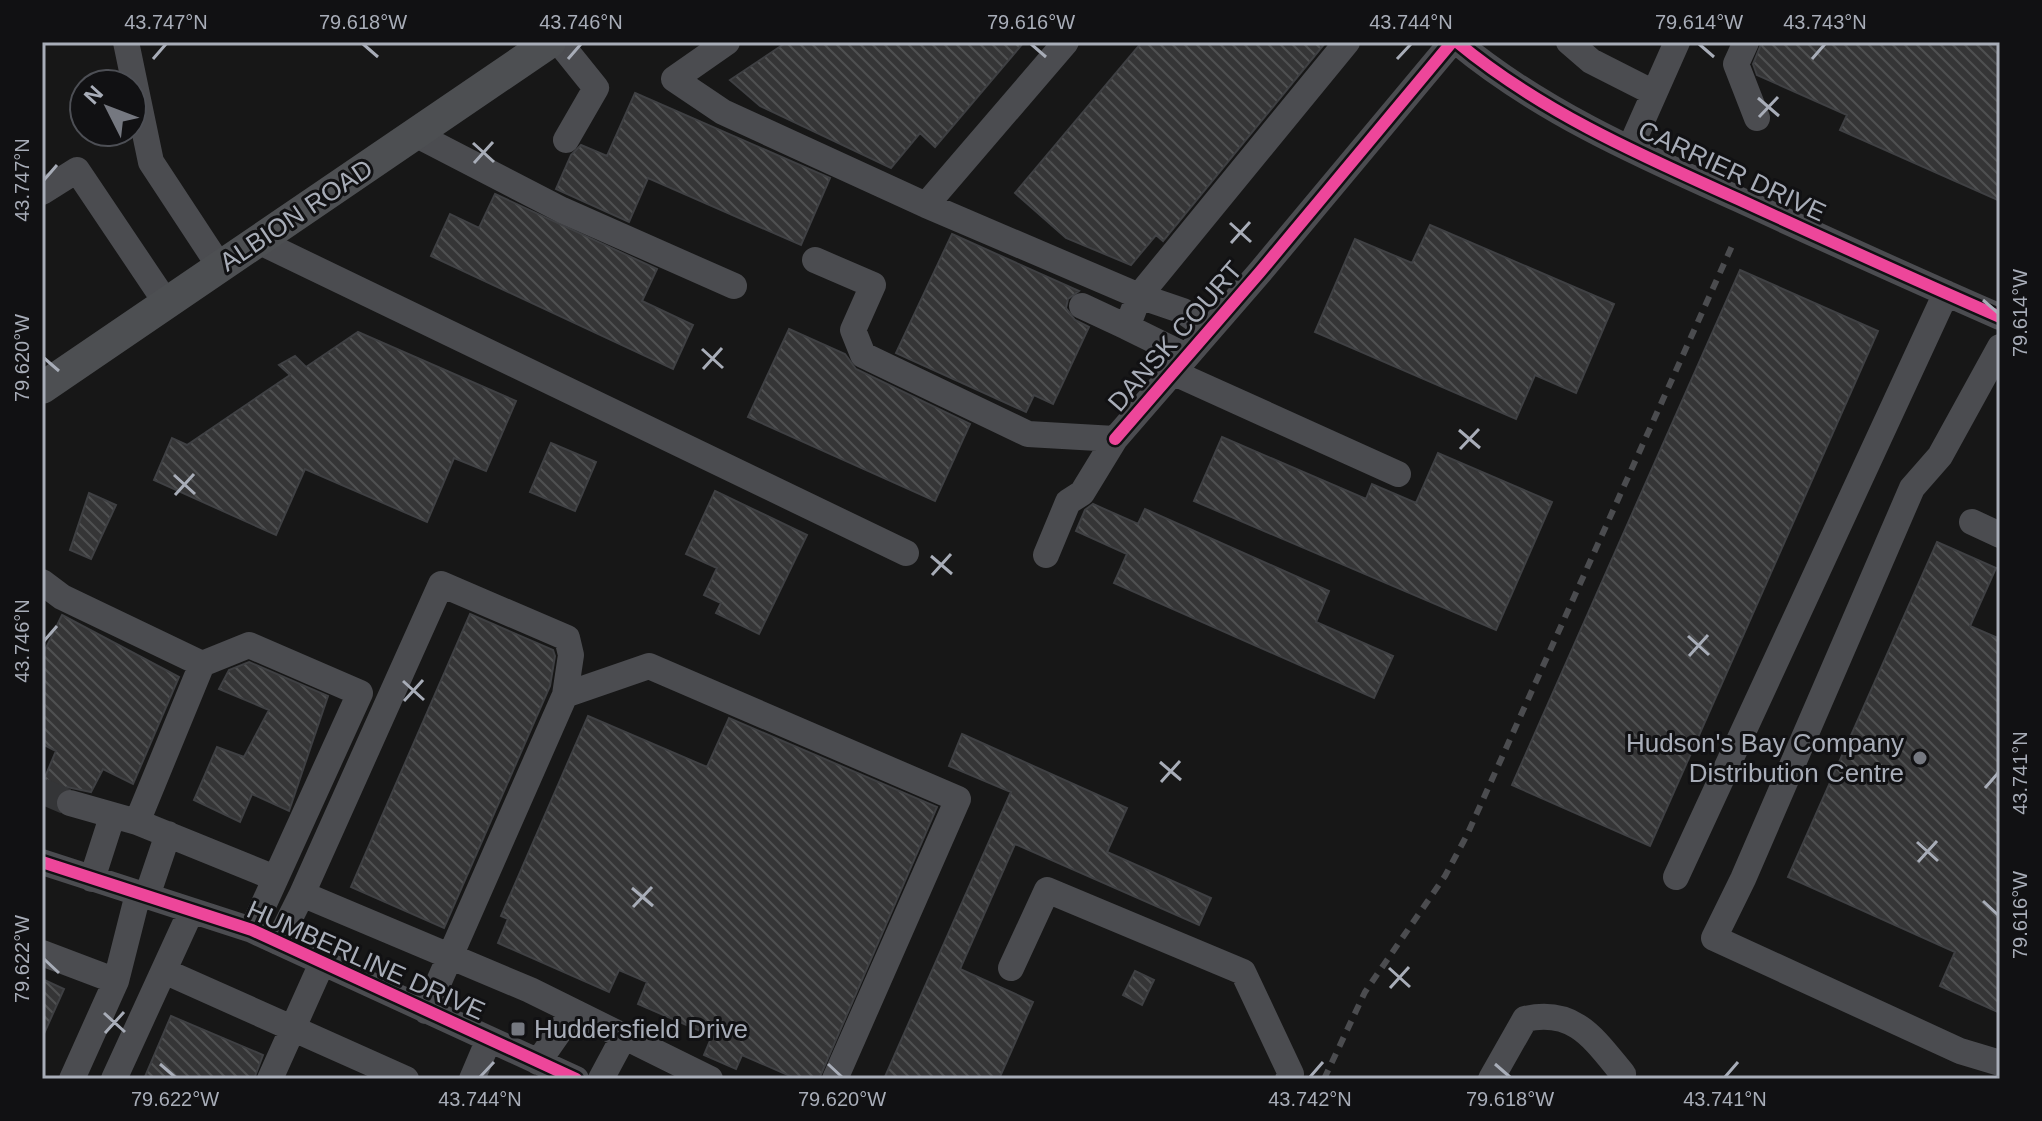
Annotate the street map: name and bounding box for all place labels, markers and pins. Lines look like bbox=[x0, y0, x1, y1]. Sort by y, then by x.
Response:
place label: Hudson's Bay Company Distribution Centre bbox=[1626, 728, 1904, 788]
marker: Hudson's Bay Company Distribution Centre bbox=[1911, 749, 1929, 767]
place label: Huddersfield Drive bbox=[534, 1014, 748, 1044]
marker: Huddersfield Drive bbox=[509, 1020, 527, 1038]

